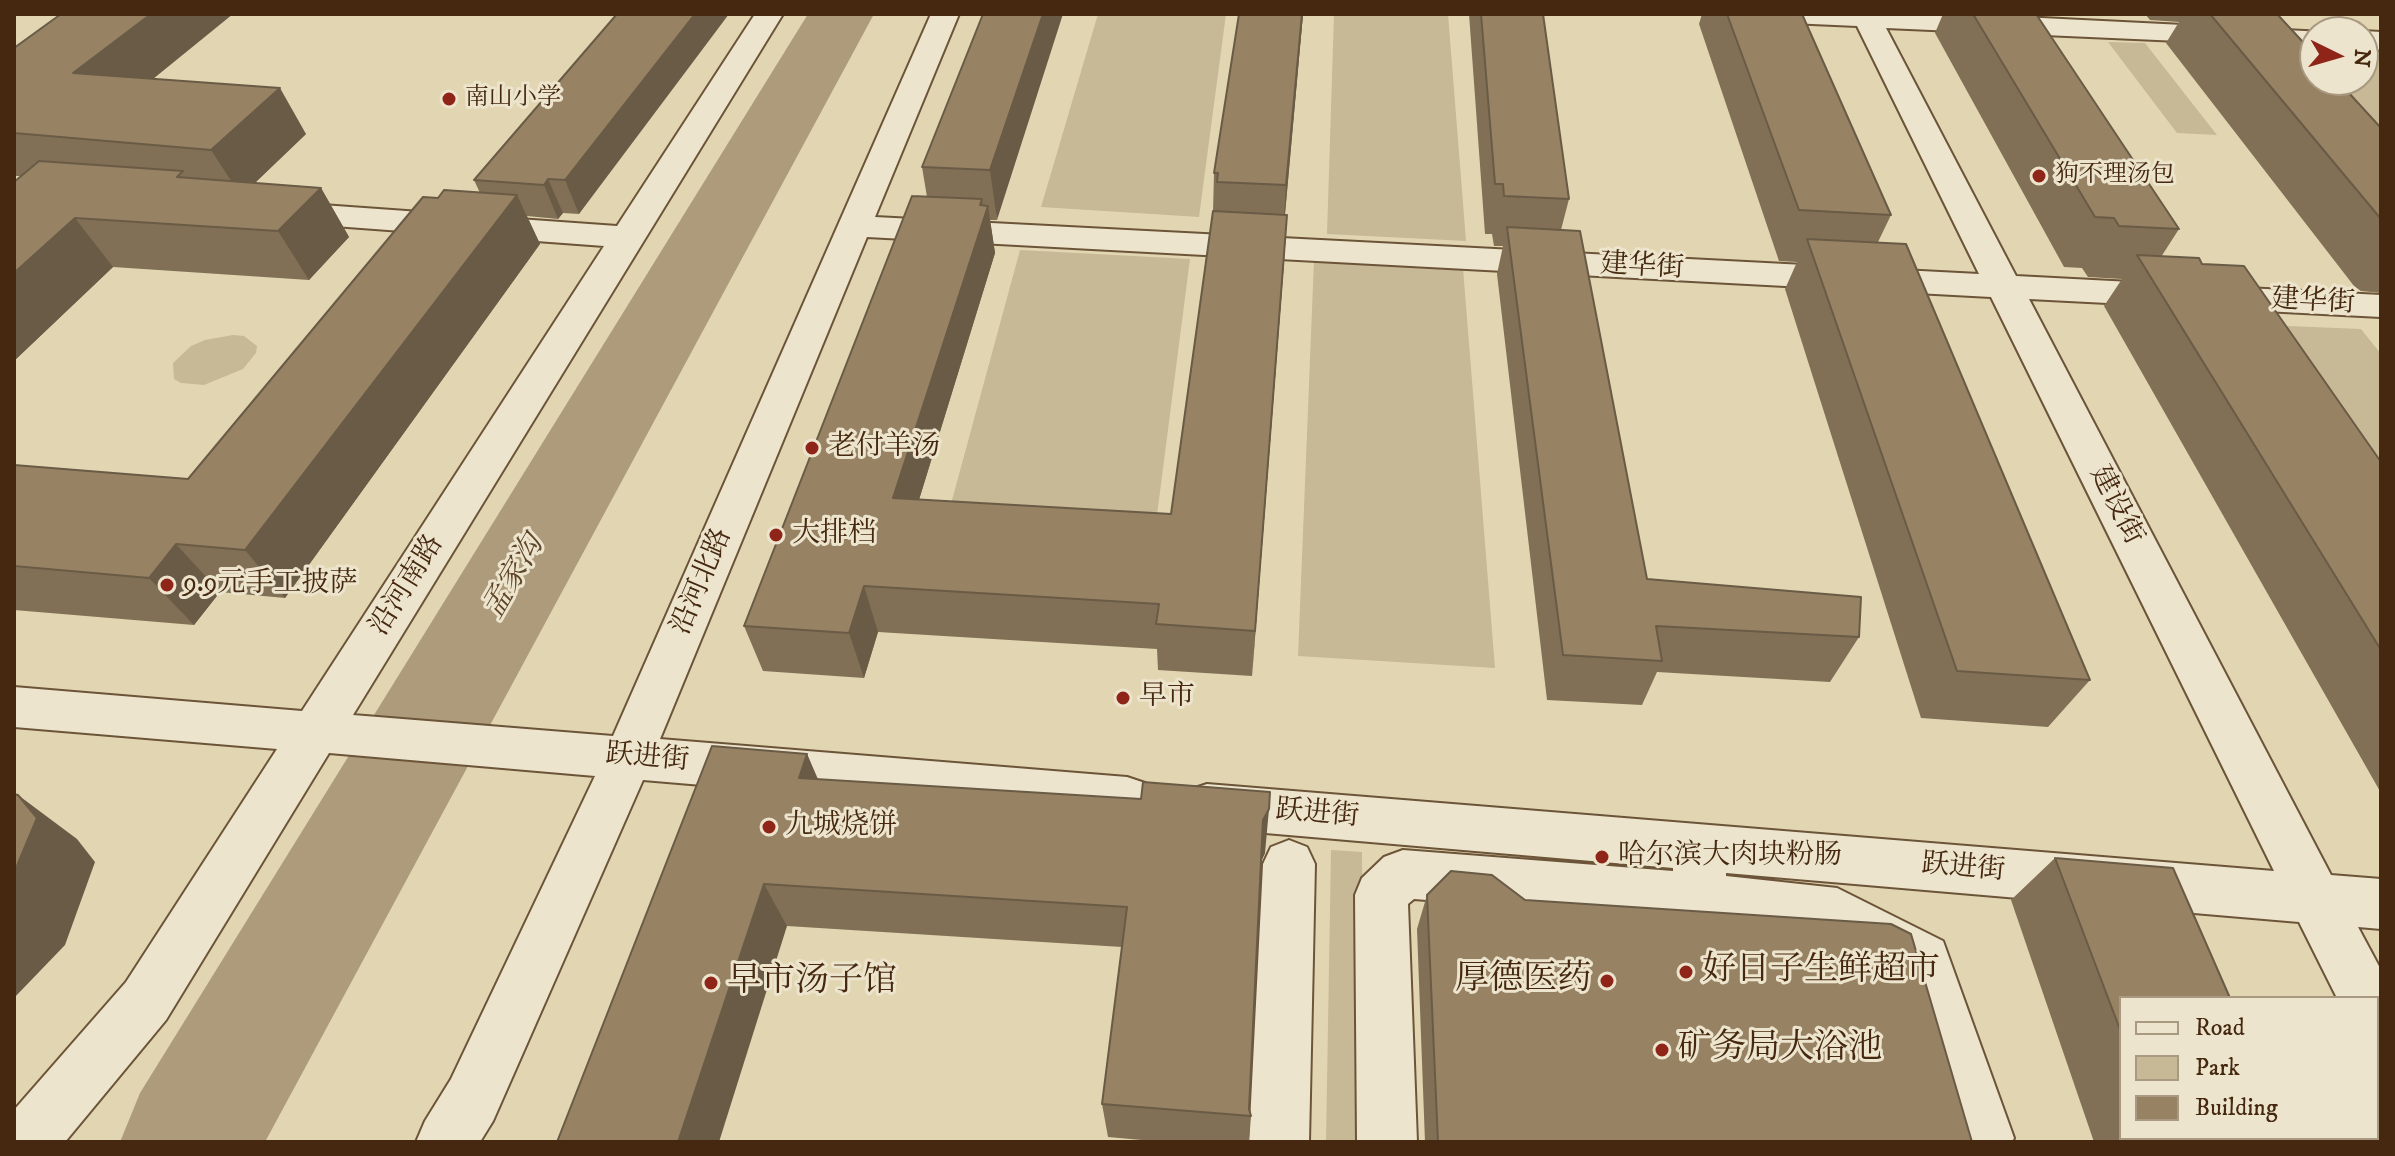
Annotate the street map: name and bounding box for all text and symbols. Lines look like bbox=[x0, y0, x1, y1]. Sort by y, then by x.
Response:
north arrow bbox=[2299, 16, 2379, 96]
text: N bbox=[2347, 48, 2376, 68]
place label: 南山小学 bbox=[465, 85, 561, 113]
marker: 南山小学 bbox=[440, 90, 458, 108]
place label: 狗不理汤包 bbox=[2055, 162, 2175, 190]
marker: 狗不理汤包 bbox=[2030, 167, 2048, 185]
street label: 建华街 bbox=[1599, 249, 1685, 287]
street label: 建华街 bbox=[2270, 284, 2356, 322]
place label: 老付羊汤 bbox=[828, 431, 940, 465]
marker: 老付羊汤 bbox=[803, 439, 821, 457]
street label: 建设街 bbox=[2081, 461, 2149, 551]
place label: 大排档 bbox=[792, 518, 876, 552]
street label: 沿河北路 bbox=[666, 524, 740, 640]
marker: 大排档 bbox=[767, 526, 785, 544]
street label: 沿河南路 bbox=[364, 530, 452, 642]
water label: 孟家沟 bbox=[477, 530, 553, 626]
place label: 9.9元手工披萨 bbox=[183, 568, 358, 602]
marker: 9.9元手工披萨 bbox=[158, 576, 176, 594]
place label: 早市 bbox=[1139, 681, 1195, 715]
marker: 早市 bbox=[1114, 689, 1132, 707]
street label: 跃进街 bbox=[604, 739, 690, 779]
street label: 跃进街 bbox=[1274, 795, 1360, 835]
place label: 九城烧饼 bbox=[785, 810, 897, 844]
marker: 九城烧饼 bbox=[760, 818, 778, 836]
place label: 哈尔滨大肉块粉肠 bbox=[1618, 840, 1842, 874]
marker: 哈尔滨大肉块粉肠 bbox=[1593, 848, 1611, 866]
street label: 跃进街 bbox=[1920, 849, 2006, 889]
place label: 好日子生鲜超市 bbox=[1702, 952, 1940, 992]
place label: 厚德医药 bbox=[1455, 961, 1591, 1001]
place label: 早市汤子馆 bbox=[727, 963, 897, 1003]
marker: 好日子生鲜超市 bbox=[1677, 963, 1695, 981]
marker: 厚德医药 bbox=[1598, 972, 1616, 990]
marker: 早市汤子馆 bbox=[702, 974, 720, 992]
legend bbox=[2119, 996, 2379, 1140]
text: Road bbox=[2195, 1013, 2245, 1043]
place label: 矿务局大浴池 bbox=[1678, 1030, 1882, 1070]
marker: 矿务局大浴池 bbox=[1653, 1041, 1671, 1059]
text: Park bbox=[2195, 1053, 2240, 1083]
text: Building bbox=[2195, 1093, 2278, 1123]

